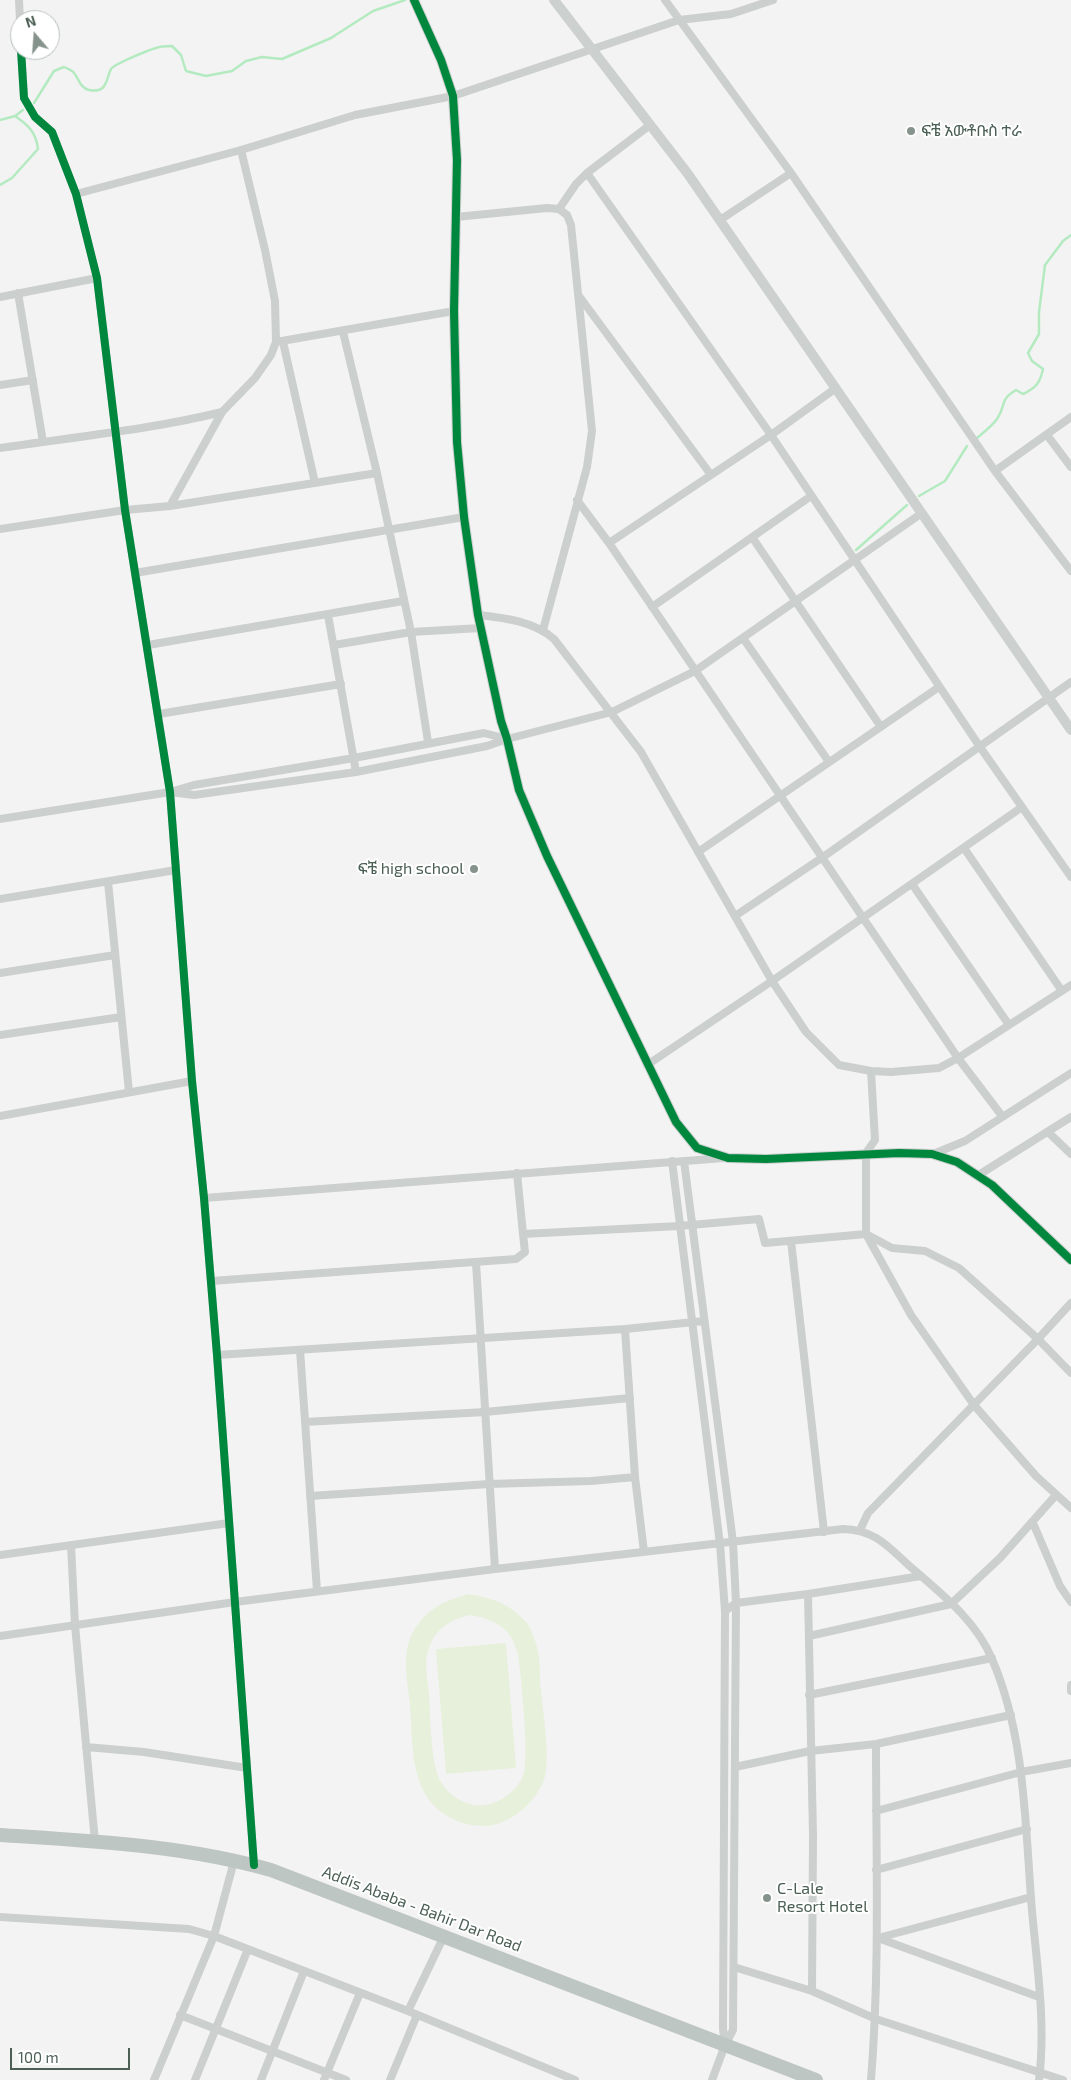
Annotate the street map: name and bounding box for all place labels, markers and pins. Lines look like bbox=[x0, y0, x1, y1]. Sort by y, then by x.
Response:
place label: ፍቼ አውቶቡስ ተራ bbox=[921, 121, 1022, 141]
marker: ፍቼ አውቶቡስ ተራ bbox=[905, 125, 917, 137]
place label: ፍቼ high school bbox=[358, 859, 464, 879]
marker: ፍቼ high school bbox=[468, 863, 480, 875]
place label: C-Lale Resort Hotel bbox=[777, 1879, 868, 1917]
marker: C-Lale Resort Hotel bbox=[761, 1892, 773, 1904]

